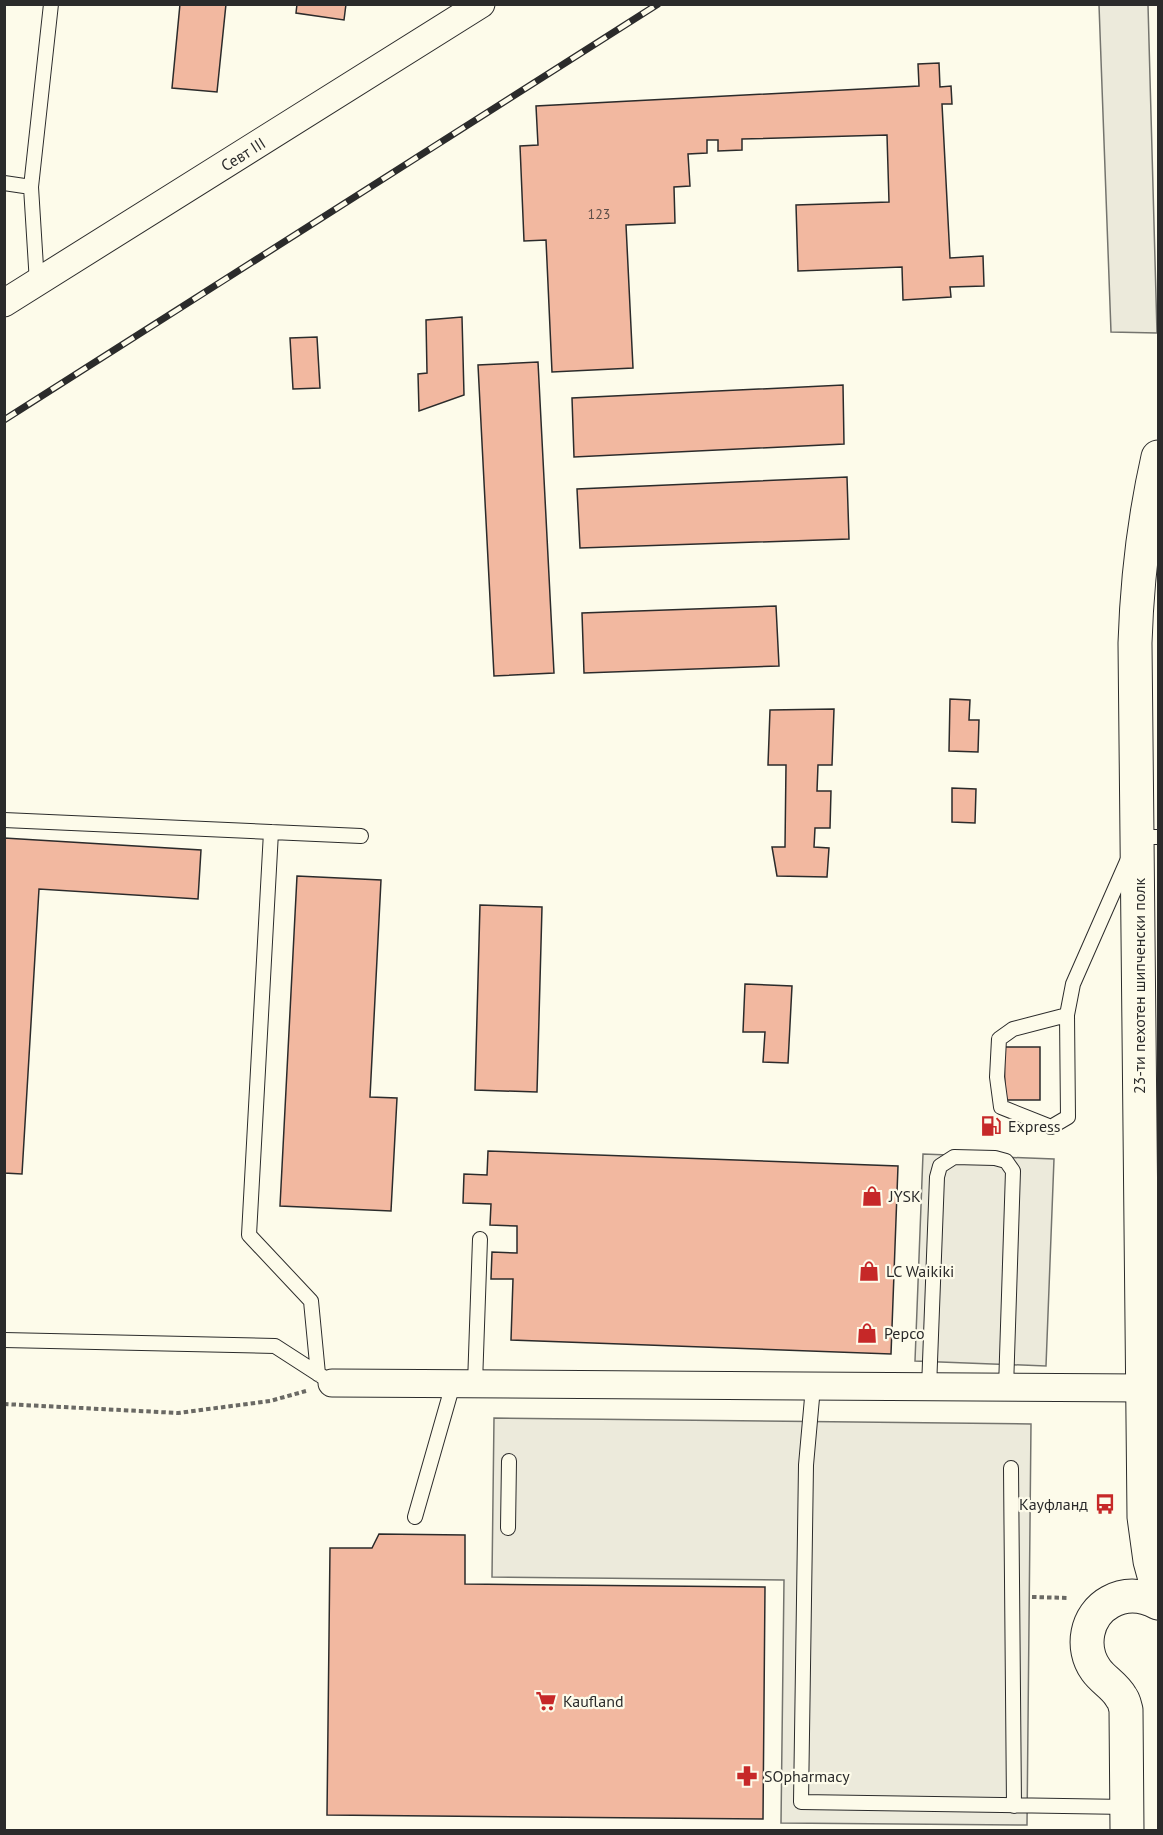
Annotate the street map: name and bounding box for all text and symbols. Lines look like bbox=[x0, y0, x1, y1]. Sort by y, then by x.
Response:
street label: Севт III bbox=[217, 133, 269, 175]
house number: 123 bbox=[588, 205, 610, 223]
street label: 23-ти пехотен шипченски полк bbox=[1129, 878, 1149, 1094]
fuel station icon: Express bbox=[979, 1114, 1003, 1138]
place label: Express bbox=[1008, 1116, 1061, 1136]
shop icon: JYSK bbox=[860, 1184, 884, 1208]
place label: JYSK bbox=[888, 1186, 921, 1206]
shop icon: LC Waikiki bbox=[857, 1259, 881, 1283]
place label: LC Waikiki bbox=[886, 1261, 954, 1281]
shop icon: Pepco bbox=[855, 1321, 879, 1345]
place label: Pepco bbox=[884, 1323, 925, 1343]
bus stop icon: Кауфланд bbox=[1093, 1492, 1117, 1516]
place label: Кауфланд bbox=[1019, 1494, 1088, 1514]
supermarket icon: Kaufland bbox=[534, 1689, 558, 1713]
place label: Kaufland bbox=[563, 1691, 624, 1711]
pharmacy icon: SOpharmacy bbox=[735, 1764, 759, 1788]
place label: SOpharmacy bbox=[764, 1766, 850, 1786]

